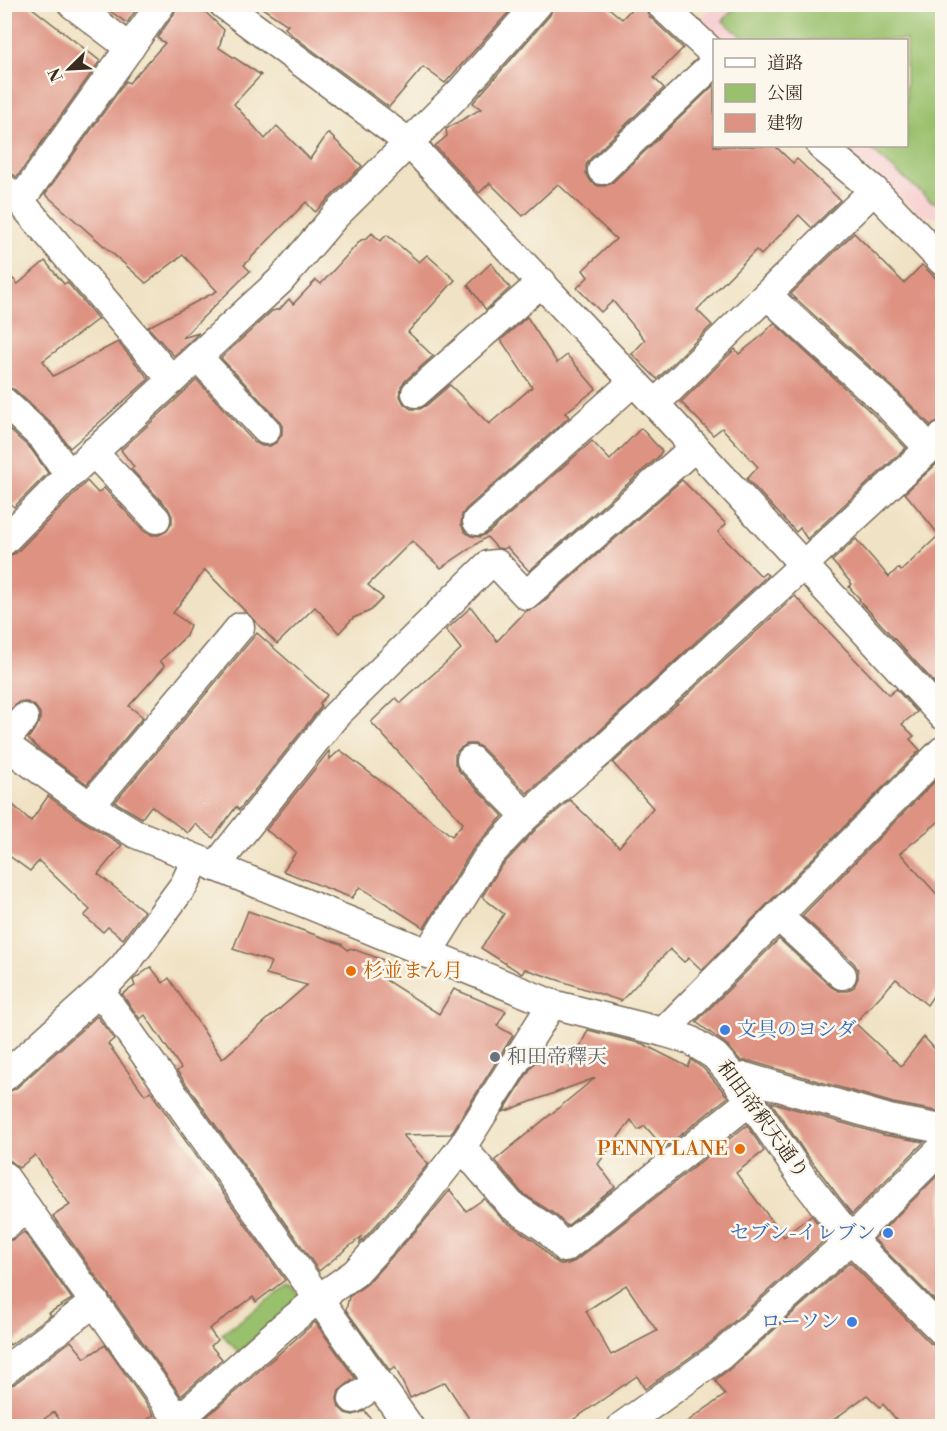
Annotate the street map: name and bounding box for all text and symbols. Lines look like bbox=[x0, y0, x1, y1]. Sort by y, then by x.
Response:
north arrow bbox=[39, 39, 99, 99]
legend bbox=[713, 39, 908, 147]
text: 道路 bbox=[767, 52, 803, 75]
text: N bbox=[44, 65, 68, 85]
text: 公園 bbox=[767, 82, 803, 105]
text: 建物 bbox=[767, 112, 803, 135]
place label: 杉並まん月 bbox=[363, 959, 463, 984]
marker: 杉並まん月 bbox=[344, 964, 358, 978]
place label: 文具のヨシダ bbox=[737, 1018, 856, 1043]
marker: 文具のヨシダ bbox=[718, 1023, 732, 1037]
place label: 和田帝釋天 bbox=[507, 1045, 607, 1070]
marker: 和田帝釋天 bbox=[488, 1050, 502, 1064]
street label: 和田帝釈天通り bbox=[711, 1056, 813, 1184]
place label: PENNY LANE bbox=[597, 1137, 728, 1162]
marker: PENNY LANE bbox=[733, 1142, 747, 1156]
place label: セブン-イレブン bbox=[730, 1221, 876, 1246]
marker: セブン-イレブン bbox=[881, 1226, 895, 1240]
place label: ローソン bbox=[761, 1310, 840, 1335]
marker: ローソン bbox=[845, 1315, 859, 1329]

